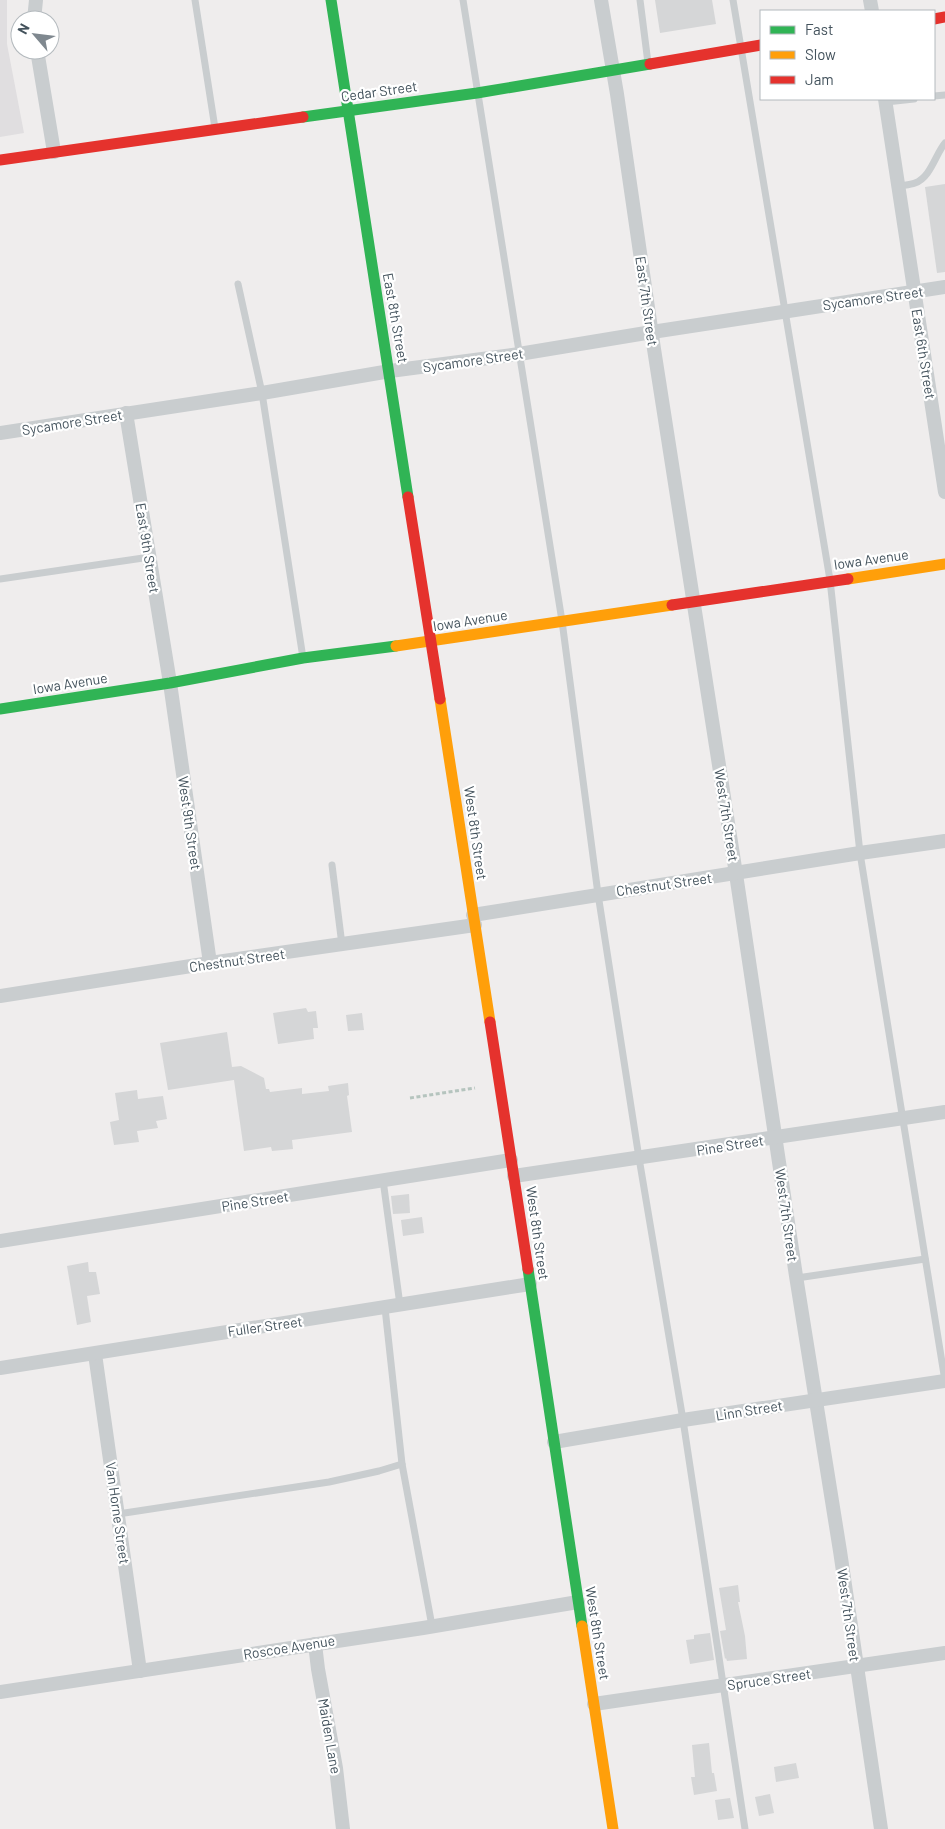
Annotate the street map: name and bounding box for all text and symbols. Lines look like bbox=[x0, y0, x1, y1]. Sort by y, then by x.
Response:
north arrow bbox=[10, 10, 60, 60]
legend bbox=[760, 10, 935, 100]
text: Fast bbox=[805, 20, 833, 38]
text: N bbox=[13, 21, 33, 37]
text: Slow bbox=[805, 45, 836, 63]
text: Jam bbox=[805, 70, 834, 88]
street label: Cedar Street bbox=[340, 77, 418, 105]
street label: East 7th Street bbox=[632, 255, 662, 347]
street label: East 8th Street bbox=[380, 272, 412, 364]
street label: Sycamore Street bbox=[822, 283, 924, 313]
street label: East 6th Street bbox=[908, 308, 940, 400]
street label: Sycamore Street bbox=[422, 345, 524, 375]
street label: Sycamore Street bbox=[21, 406, 123, 438]
street label: East 9th Street bbox=[132, 502, 164, 594]
street label: Iowa Avenue bbox=[832, 545, 910, 573]
street label: Iowa Avenue bbox=[431, 606, 509, 634]
street label: Iowa Avenue bbox=[31, 669, 109, 697]
street label: West 7th Street bbox=[711, 767, 743, 863]
street label: West 9th Street bbox=[175, 775, 205, 871]
street label: West 8th Street bbox=[461, 785, 491, 881]
street label: Chestnut Street bbox=[615, 869, 713, 899]
street label: Chestnut Street bbox=[188, 945, 286, 975]
street label: Pine Street bbox=[695, 1131, 765, 1159]
street label: West 7th Street bbox=[772, 1167, 802, 1263]
street label: West 8th Street bbox=[523, 1185, 553, 1281]
street label: Pine Street bbox=[220, 1187, 290, 1215]
street label: Fuller Street bbox=[227, 1312, 303, 1340]
street label: Linn Street bbox=[714, 1396, 784, 1424]
street label: Van Horne Street bbox=[102, 1461, 134, 1565]
street label: West 7th Street bbox=[834, 1567, 864, 1663]
street label: West 8th Street bbox=[582, 1585, 614, 1681]
street label: Roscoe Avenue bbox=[242, 1631, 336, 1663]
street label: Spruce Street bbox=[726, 1665, 812, 1693]
street label: Maiden Lane bbox=[315, 1697, 345, 1775]

